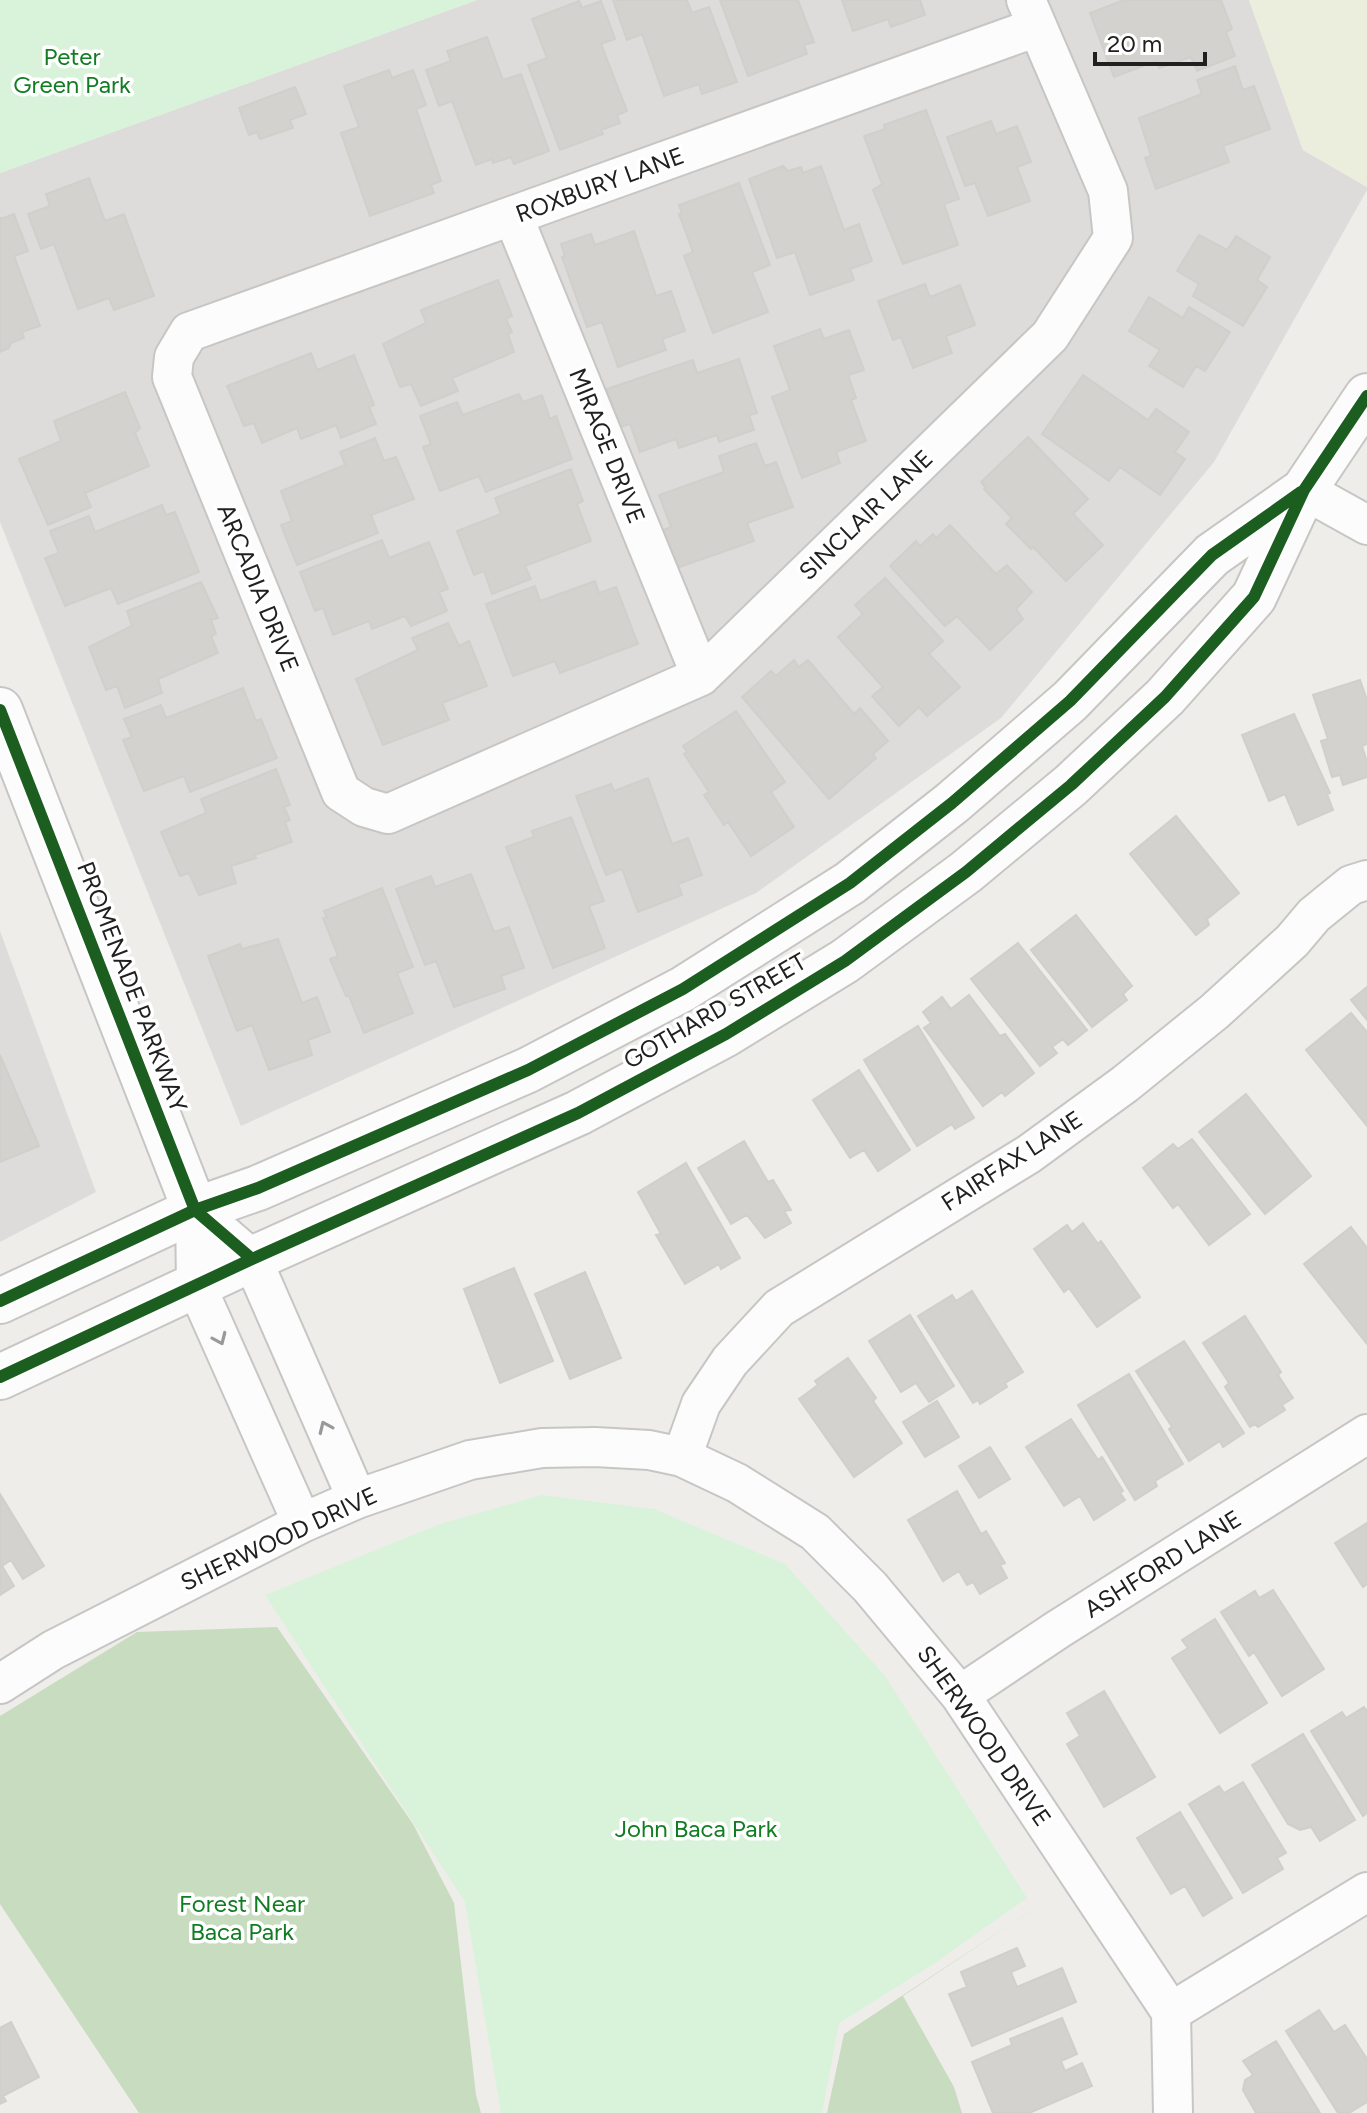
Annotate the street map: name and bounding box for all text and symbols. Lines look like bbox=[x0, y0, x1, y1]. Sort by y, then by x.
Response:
scale bar bbox=[1095, 16, 1205, 66]
text: 20 m bbox=[1107, 29, 1162, 58]
park label: Peter Green Park bbox=[13, 42, 131, 99]
street label: ROXBURY LANE bbox=[512, 141, 688, 228]
street label: MIRAGE DRIVE bbox=[563, 364, 652, 528]
street label: SINCLAIR LANE bbox=[793, 443, 939, 586]
street label: ARCADIA DRIVE bbox=[212, 499, 305, 676]
street label: PROMENADE PARKWAY bbox=[71, 857, 194, 1117]
street label: GOTHARD STREET bbox=[618, 946, 811, 1075]
street label: FAIRFAX LANE bbox=[936, 1104, 1088, 1217]
one-way arrow bbox=[210, 1331, 226, 1345]
one-way arrow bbox=[319, 1421, 335, 1436]
street label: SHERWOOD DRIVE bbox=[176, 1480, 382, 1597]
street label: ASHFORD LANE bbox=[1079, 1504, 1247, 1623]
street label: SHERWOOD DRIVE bbox=[911, 1640, 1058, 1832]
park label: John Baca Park bbox=[615, 1814, 778, 1843]
park label: Forest Near Baca Park bbox=[179, 1889, 305, 1946]

